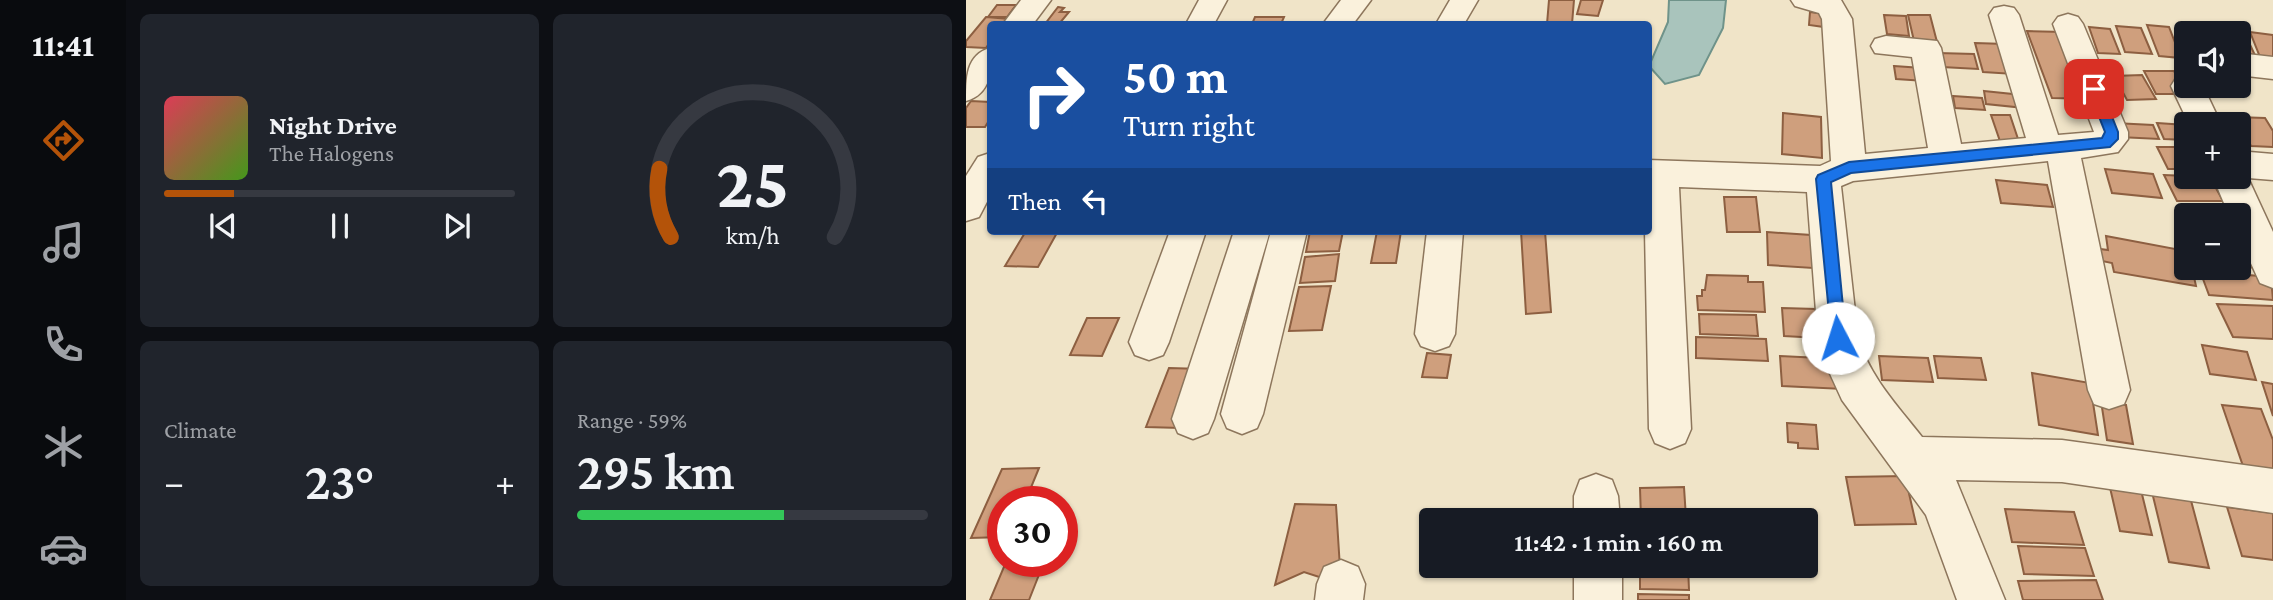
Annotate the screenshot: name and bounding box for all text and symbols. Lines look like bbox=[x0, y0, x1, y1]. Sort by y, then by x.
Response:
map controls bbox=[2174, 21, 2251, 280]
button: sound bbox=[2174, 21, 2251, 98]
text: 11:41 bbox=[32, 27, 94, 63]
icon: right bbox=[1008, 49, 1099, 140]
text: 50 m bbox=[1123, 49, 1228, 104]
pin bbox=[2064, 59, 2124, 119]
icon: arrive bbox=[2075, 70, 2113, 108]
text: Turn right bbox=[1123, 107, 1255, 143]
text: Night Drive bbox=[269, 111, 397, 140]
button: + bbox=[2174, 112, 2251, 189]
icon: directions bbox=[39, 116, 88, 165]
text: The Halogens bbox=[269, 140, 394, 166]
text: 25 bbox=[716, 142, 789, 223]
icon: left bbox=[1076, 182, 1114, 220]
text: Then bbox=[1008, 187, 1062, 216]
button: − bbox=[2174, 203, 2251, 280]
icon: previous bbox=[204, 207, 242, 245]
icon: pause bbox=[321, 207, 359, 245]
icon: next bbox=[438, 207, 476, 245]
icon: music bbox=[39, 218, 88, 267]
text: km/h bbox=[726, 222, 779, 249]
position arrow bbox=[1801, 301, 1875, 375]
icon: phone bbox=[39, 320, 88, 369]
text: Range · 59% bbox=[577, 407, 687, 433]
text: Climate bbox=[164, 417, 236, 443]
icon: climate bbox=[39, 422, 88, 471]
text: 295 km bbox=[577, 442, 735, 500]
text: 23° bbox=[305, 452, 374, 510]
text: − bbox=[164, 461, 184, 503]
text: + bbox=[495, 461, 515, 503]
speed limit sign: 30 bbox=[987, 486, 1078, 577]
icon: car bbox=[39, 524, 88, 573]
text: 11:42 · 1 min · 160 m bbox=[1514, 528, 1723, 557]

